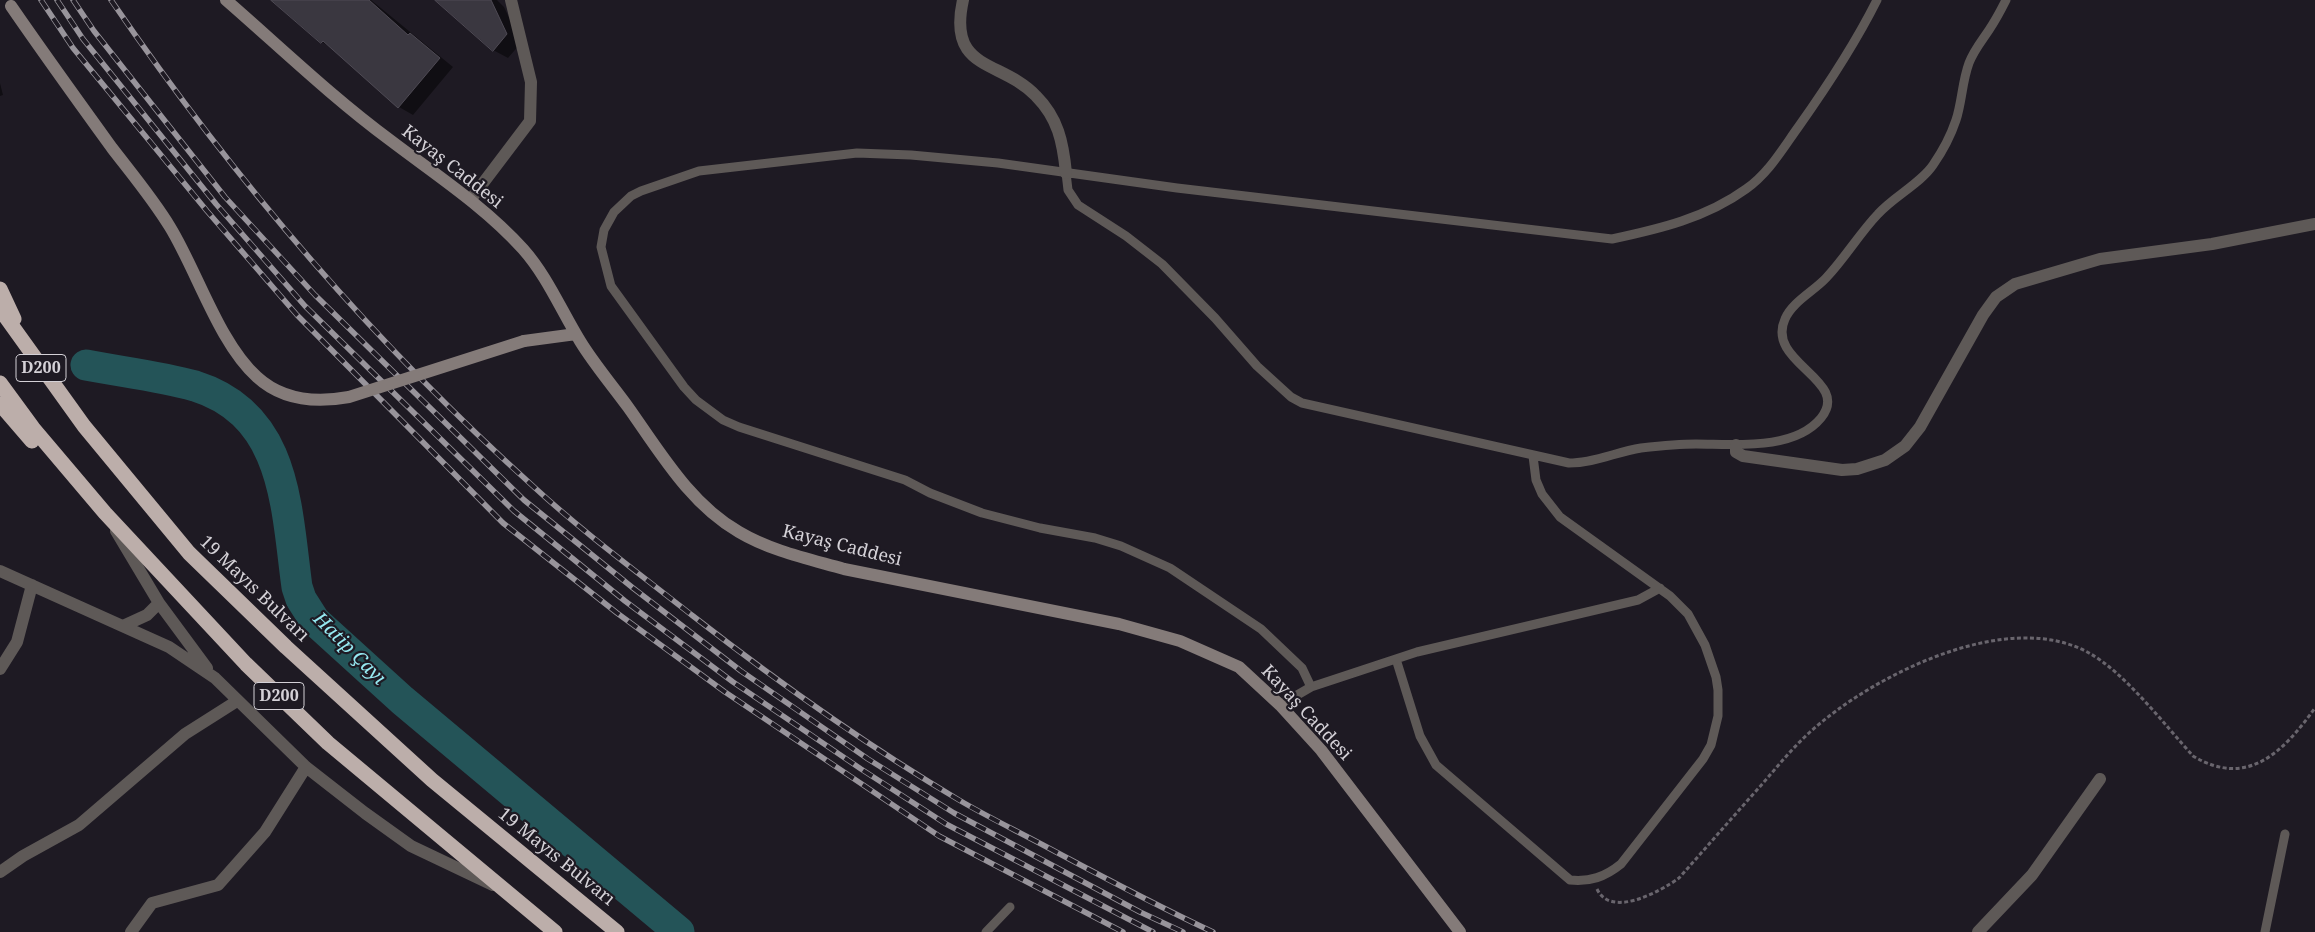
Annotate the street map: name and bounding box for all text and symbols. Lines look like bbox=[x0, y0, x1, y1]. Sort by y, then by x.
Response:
street label: Kayaş Caddesi bbox=[397, 121, 507, 213]
road number: D200 bbox=[16, 354, 66, 382]
street label: Kayaş Caddesi bbox=[780, 521, 904, 571]
street label: 19 Mayıs Bulvarı bbox=[195, 531, 313, 647]
water label: Hatip Çayı bbox=[308, 608, 390, 690]
street label: Kayaş Caddesi bbox=[1256, 661, 1356, 765]
road number: D200 bbox=[254, 682, 304, 709]
street label: 19 Mayıs Bulvarı bbox=[493, 803, 619, 911]

